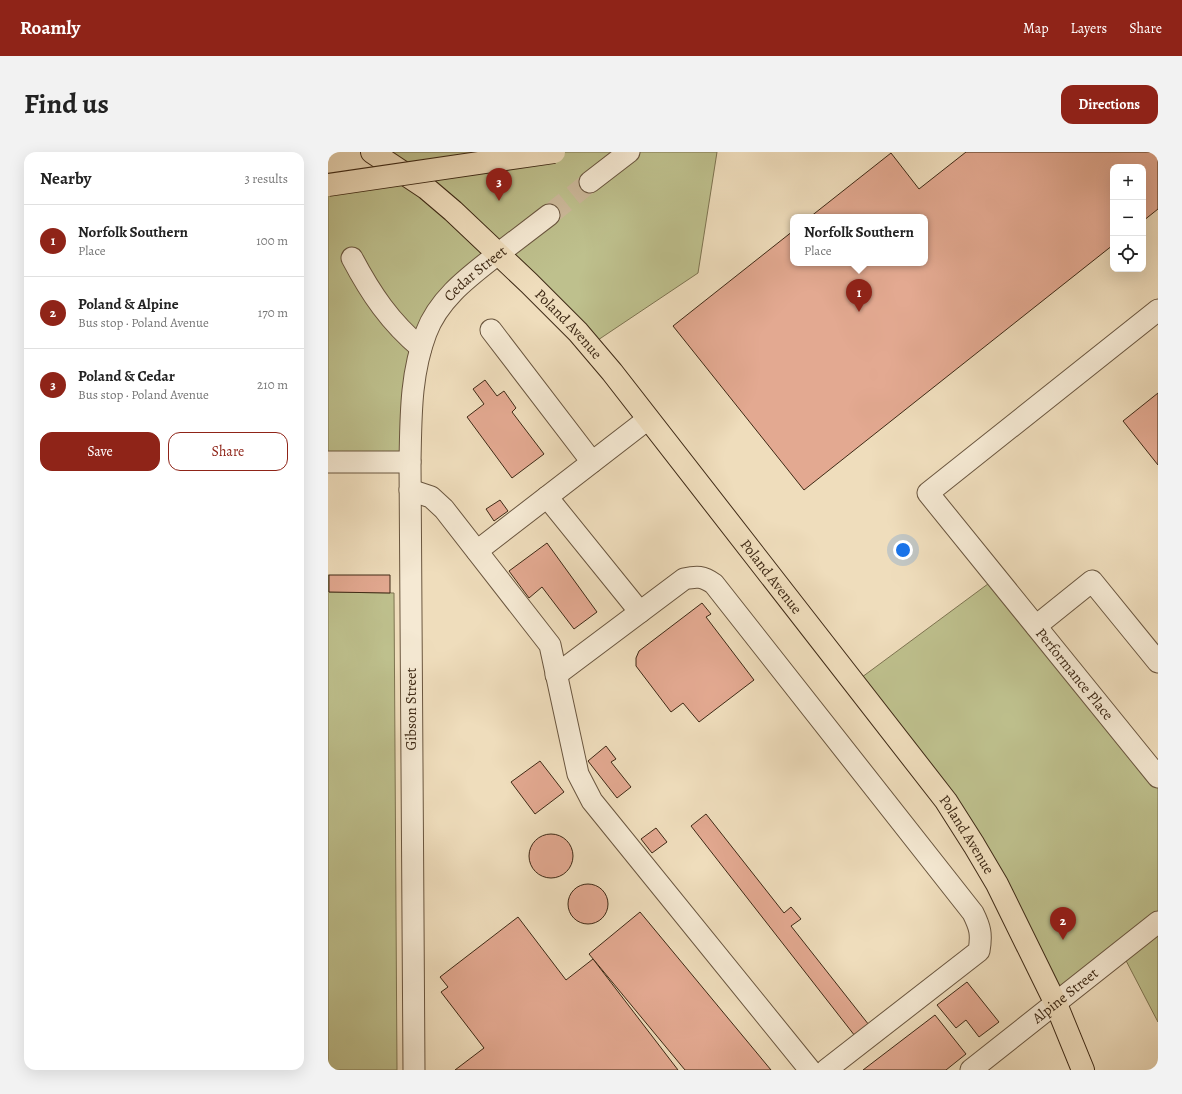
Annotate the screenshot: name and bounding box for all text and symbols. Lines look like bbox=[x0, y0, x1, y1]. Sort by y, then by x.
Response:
text: Roamly bbox=[20, 15, 80, 41]
text: Map bbox=[1023, 19, 1049, 38]
text: Layers bbox=[1071, 19, 1107, 38]
text: Share bbox=[1129, 19, 1162, 38]
text: Find us bbox=[24, 85, 109, 123]
button: Directions bbox=[1061, 85, 1158, 124]
map controls bbox=[1110, 164, 1146, 272]
button: + bbox=[1110, 164, 1146, 200]
text: Nearby bbox=[40, 167, 91, 190]
pin: 3 bbox=[486, 168, 512, 201]
text: 3 results bbox=[244, 170, 288, 187]
button: − bbox=[1110, 200, 1146, 236]
popup bbox=[790, 214, 928, 266]
text: Norfolk Southern bbox=[78, 222, 188, 242]
text: Norfolk Southern bbox=[804, 222, 914, 242]
text: 1 bbox=[51, 232, 55, 249]
text: 100 m bbox=[256, 232, 288, 249]
button: locate bbox=[1110, 236, 1146, 272]
street label: Cedar Street bbox=[439, 241, 511, 306]
text: Place bbox=[78, 242, 106, 259]
text: Place bbox=[804, 242, 832, 259]
pin: 1 bbox=[846, 279, 872, 312]
street label: Poland Avenue bbox=[530, 284, 607, 363]
text: Poland & Alpine bbox=[78, 294, 179, 314]
text: 2 bbox=[50, 304, 56, 321]
text: 170 m bbox=[258, 304, 288, 321]
text: Bus stop · Poland Avenue bbox=[78, 314, 209, 331]
text: Poland & Cedar bbox=[78, 366, 175, 386]
text: 3 bbox=[50, 376, 56, 393]
text: 210 m bbox=[257, 376, 288, 393]
text: Bus stop · Poland Avenue bbox=[78, 386, 209, 403]
button: Save bbox=[40, 432, 160, 471]
button: Share bbox=[168, 432, 288, 471]
street label: Poland Avenue bbox=[736, 535, 807, 618]
your location bbox=[893, 540, 913, 560]
street label: Performance Place bbox=[1031, 624, 1118, 725]
street label: Gibson Street bbox=[401, 667, 421, 751]
street label: Poland Avenue bbox=[935, 791, 999, 878]
pin: 2 bbox=[1050, 907, 1076, 940]
street label: Alpine Street bbox=[1027, 963, 1102, 1029]

